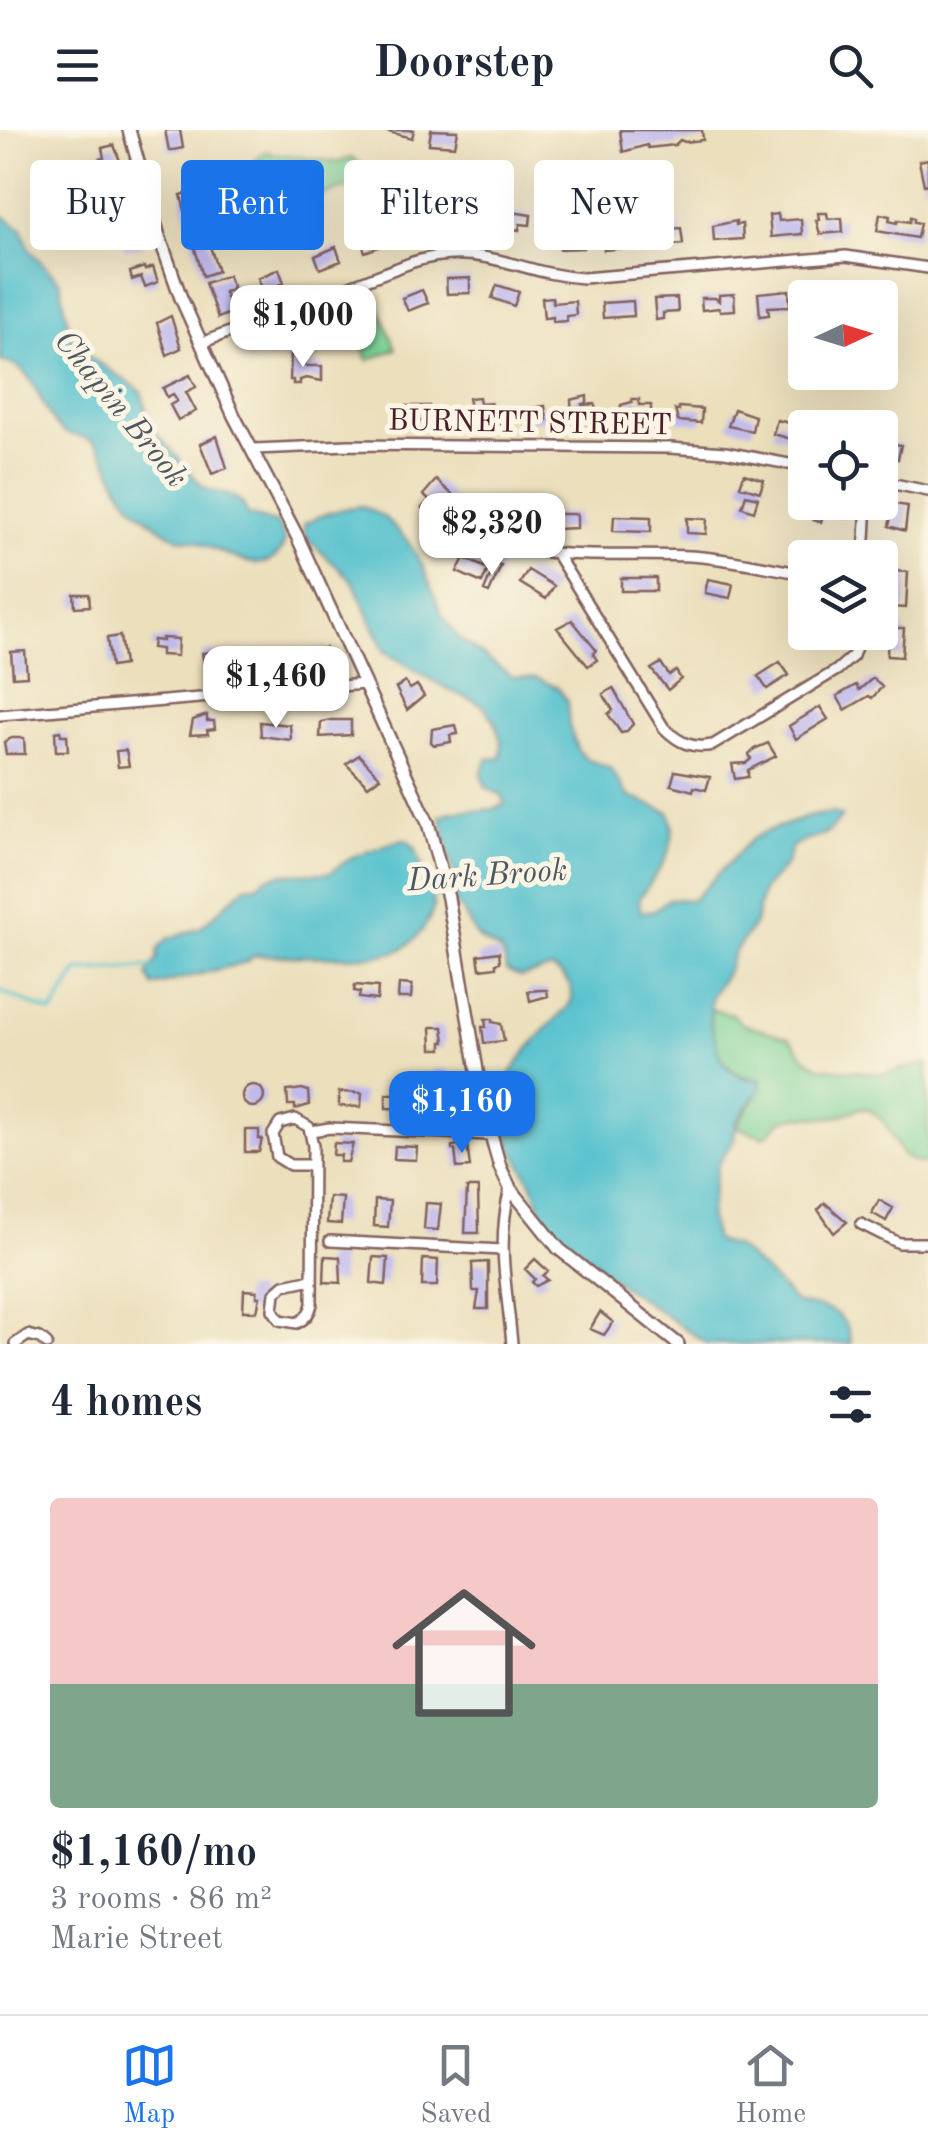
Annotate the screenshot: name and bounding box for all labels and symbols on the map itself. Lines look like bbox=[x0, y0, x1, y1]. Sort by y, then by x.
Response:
north arrow bbox=[788, 280, 898, 390]
pin: $1,000 bbox=[222, 285, 384, 370]
water label: Chapin Brook bbox=[47, 325, 192, 494]
street label: BURNETT STREET bbox=[388, 407, 672, 441]
pin: $2,320 bbox=[411, 493, 573, 578]
pin: $1,460 bbox=[195, 646, 357, 731]
water label: Dark Brook bbox=[405, 855, 568, 899]
pin: $1,160 bbox=[381, 1071, 543, 1156]

